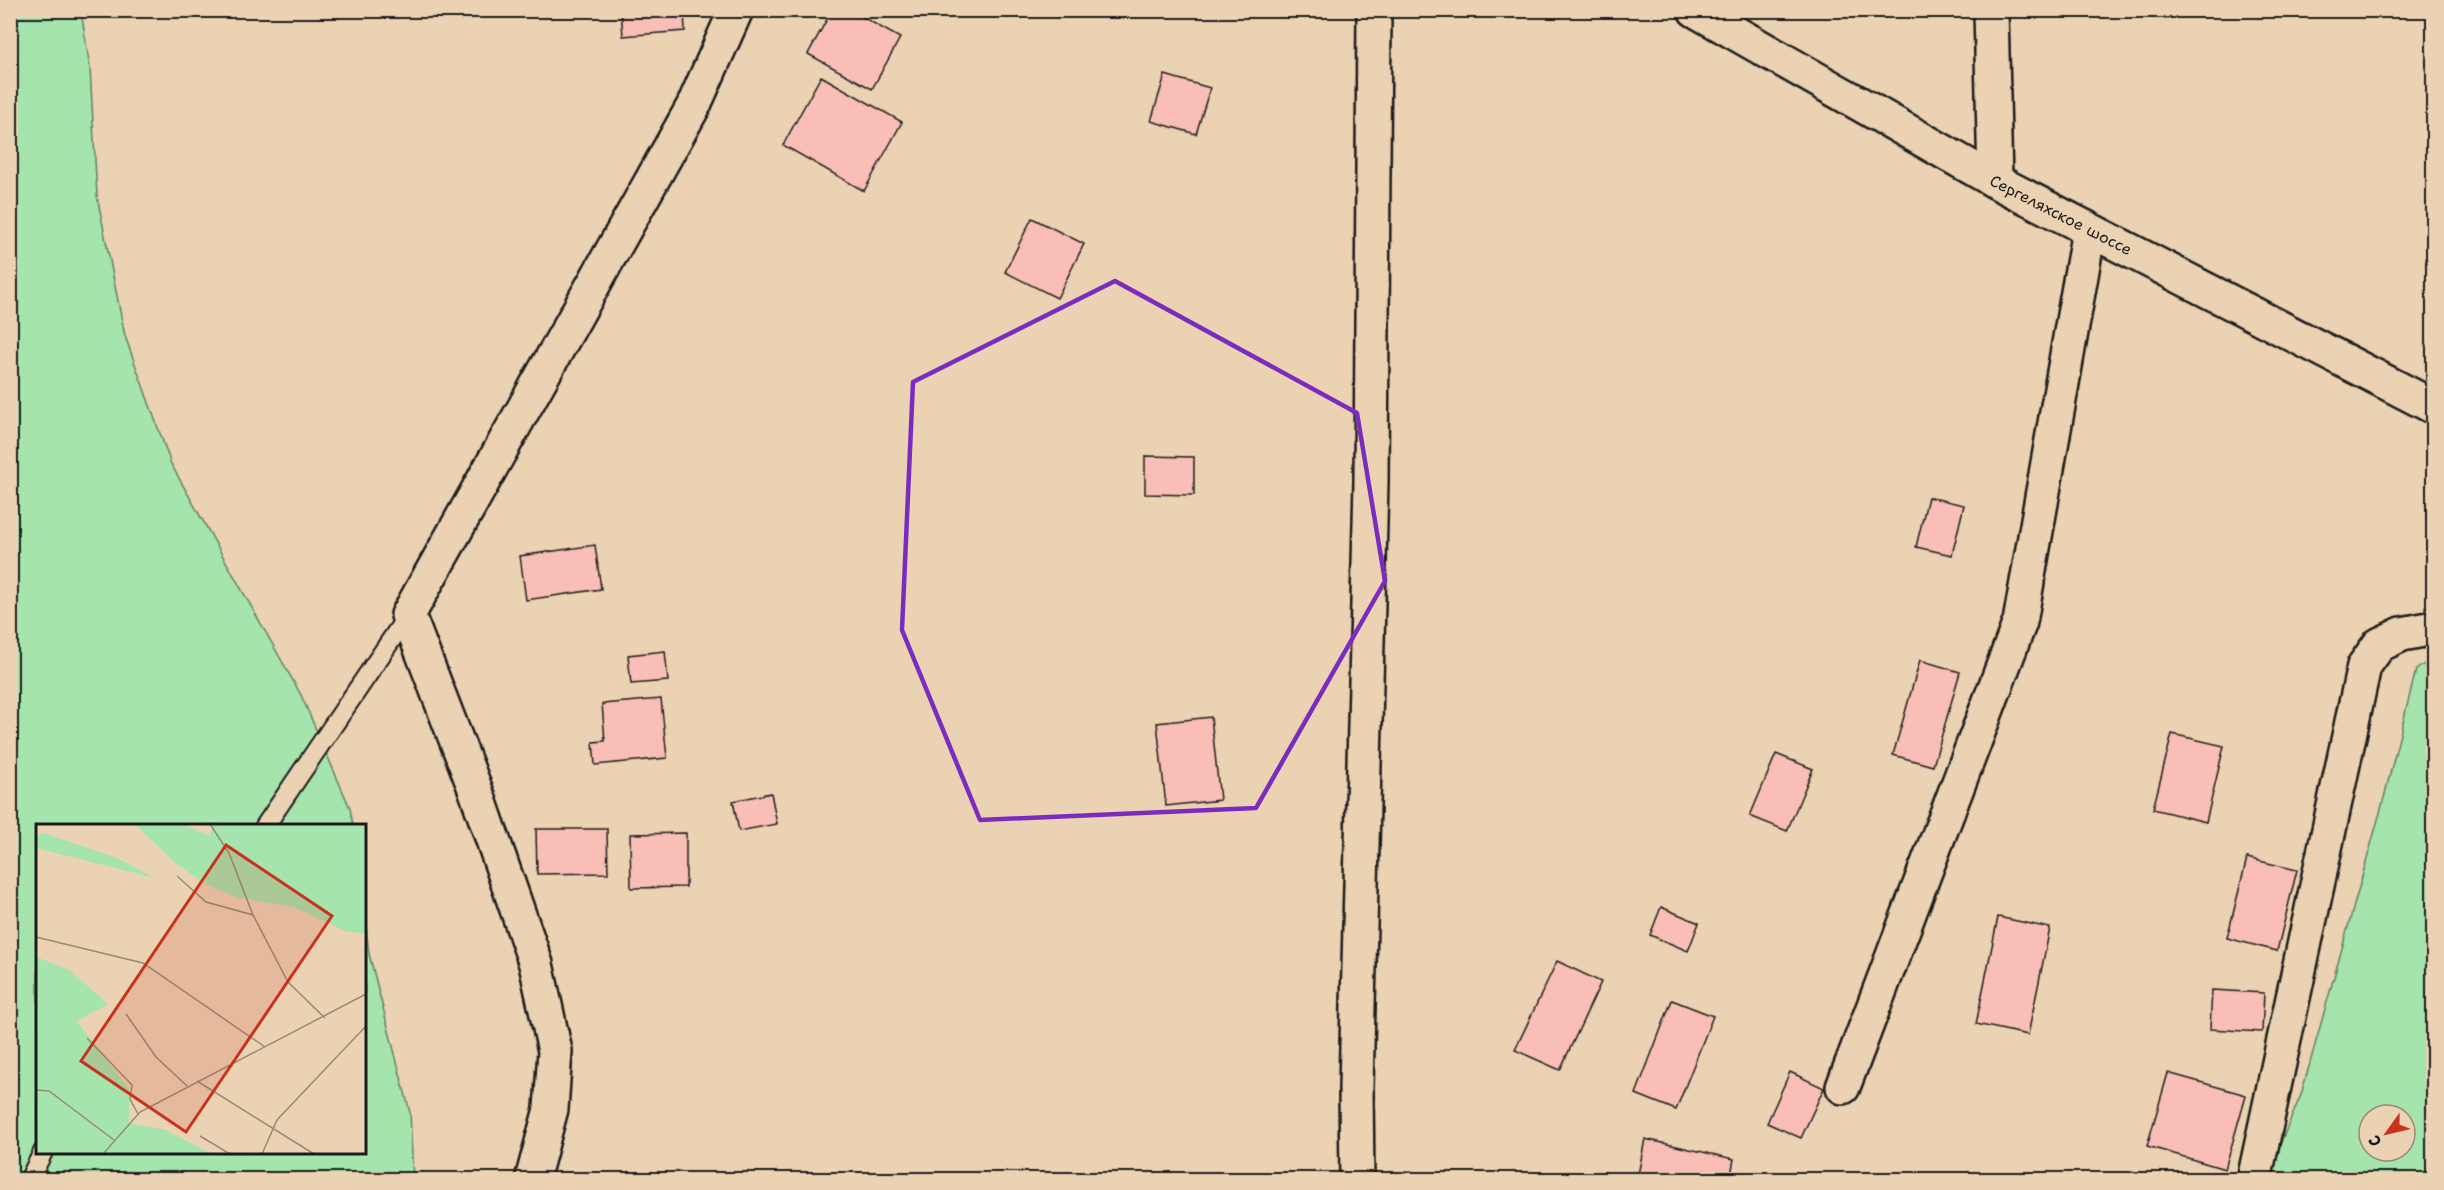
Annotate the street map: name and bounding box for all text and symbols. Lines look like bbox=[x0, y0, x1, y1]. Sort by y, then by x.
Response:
street label: Сергеляхское шоссе bbox=[1986, 170, 2136, 260]
inset map bbox=[36, 824, 366, 1154]
north arrow bbox=[2357, 1103, 2417, 1163]
text: С bbox=[2363, 1131, 2386, 1151]

